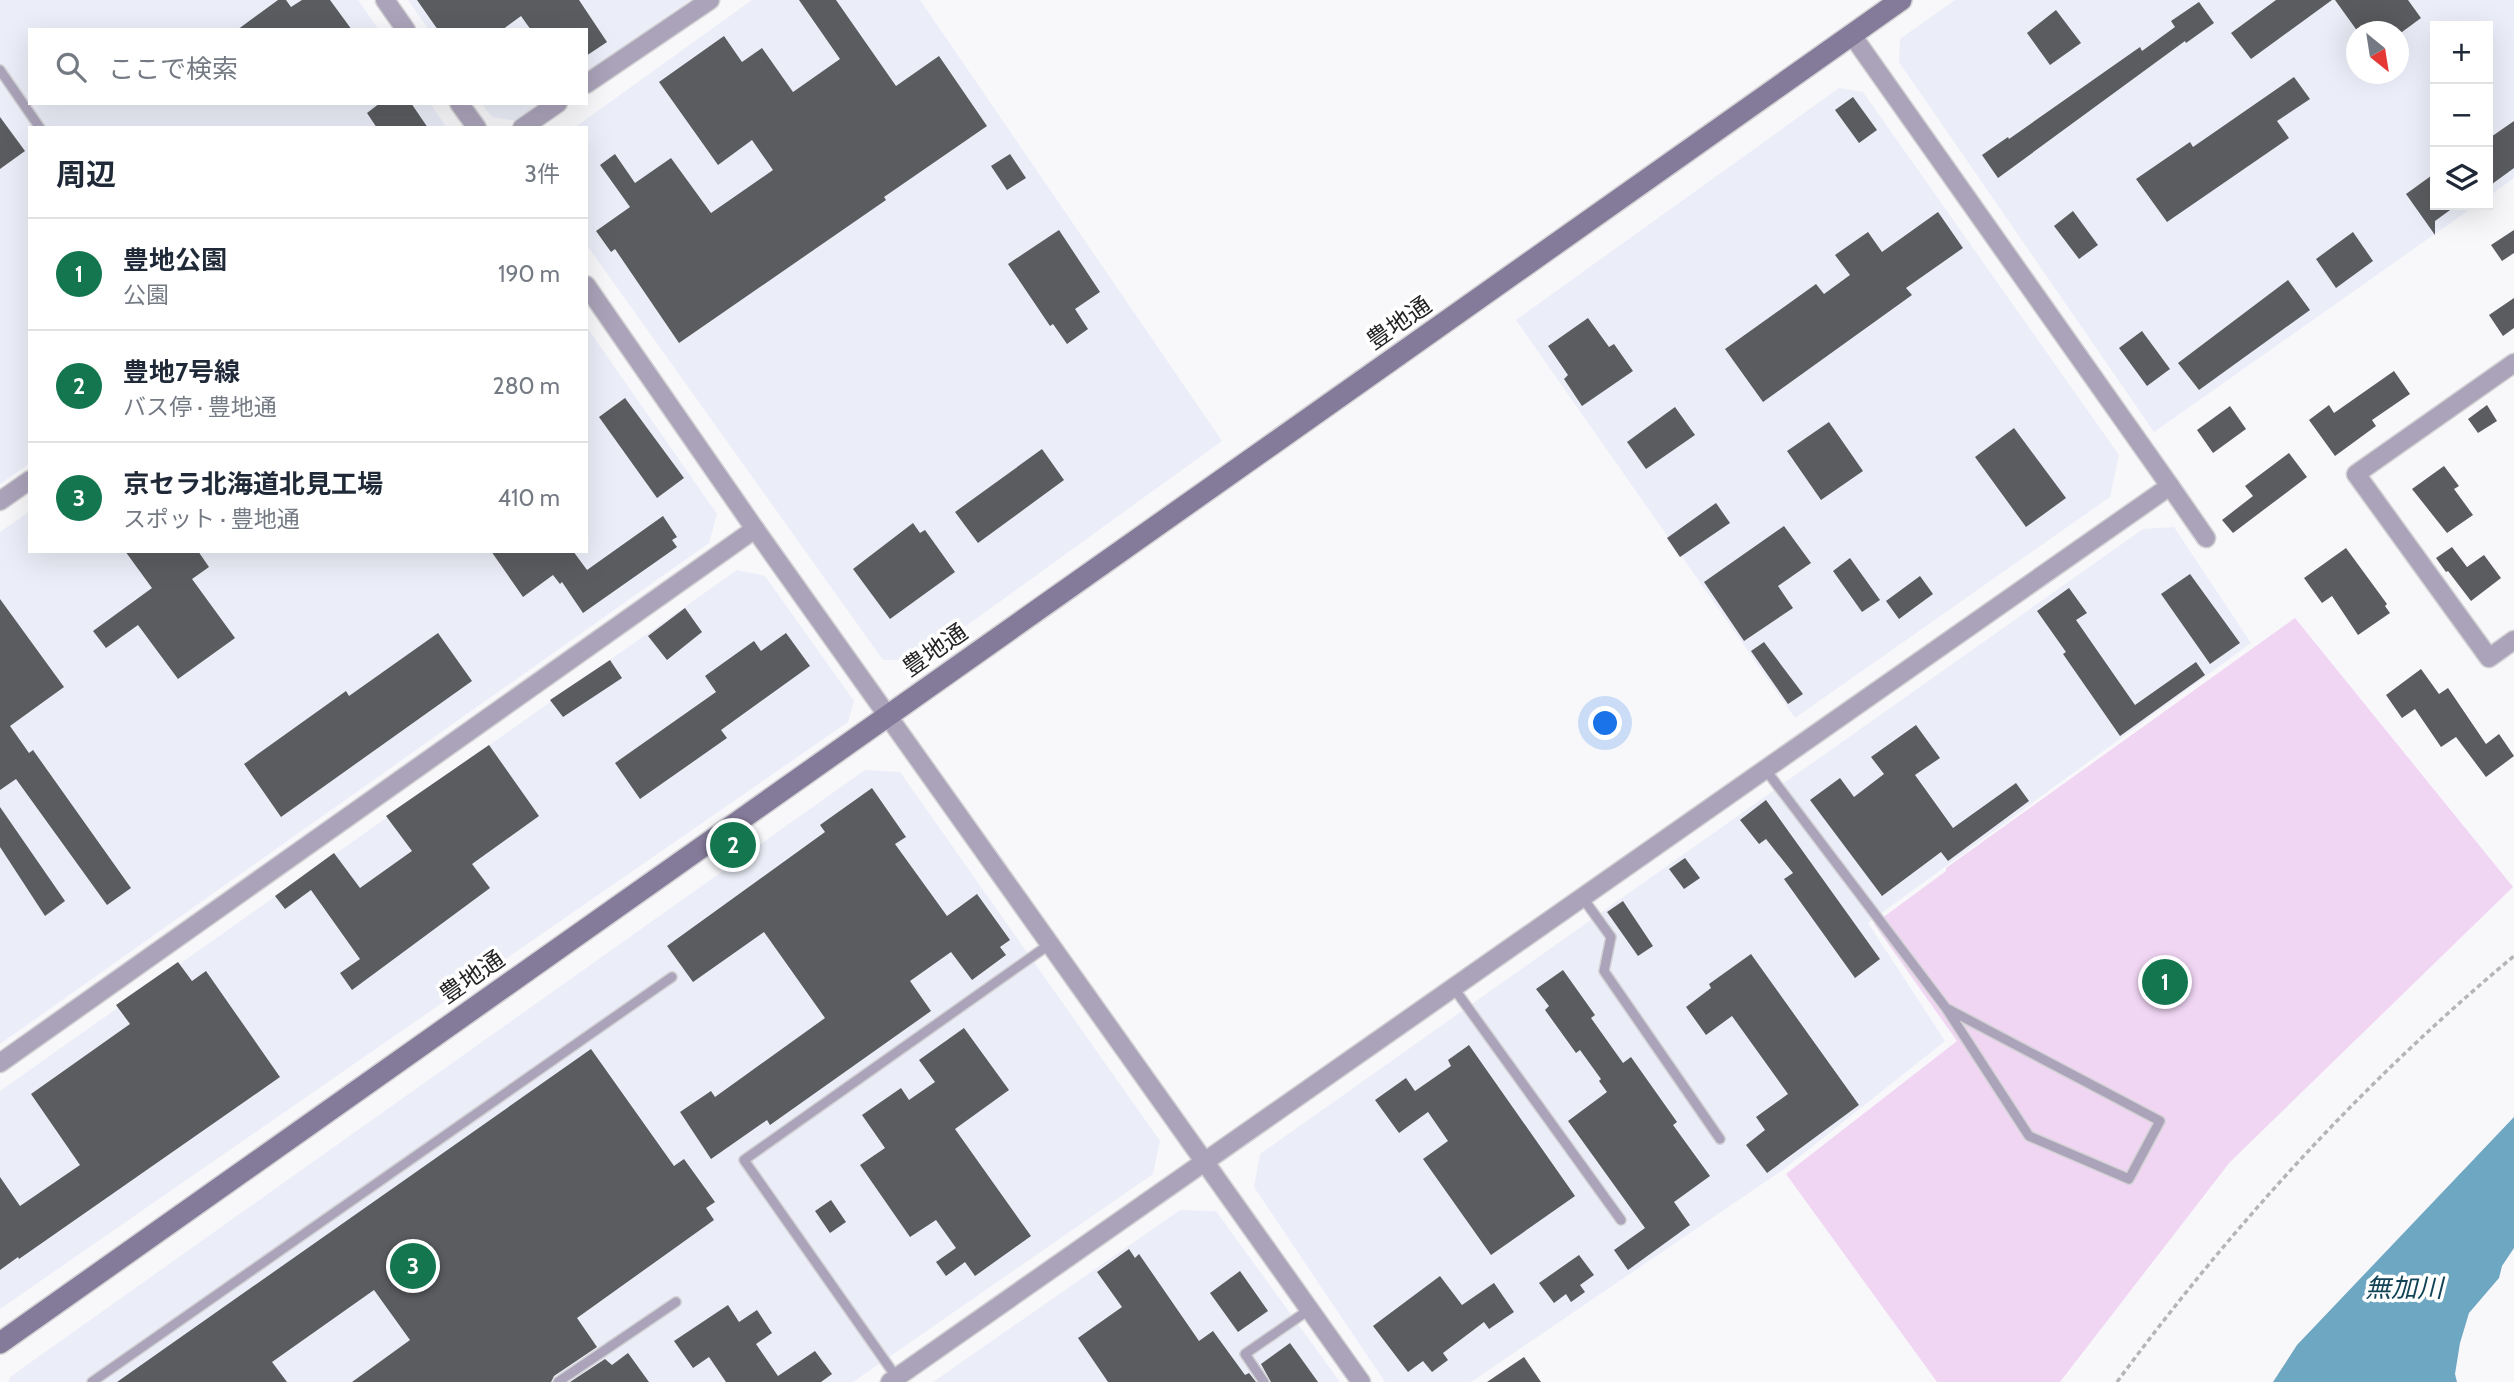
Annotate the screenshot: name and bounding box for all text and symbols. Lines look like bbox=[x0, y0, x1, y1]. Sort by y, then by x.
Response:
north arrow bbox=[2346, 21, 2409, 84]
map controls bbox=[2430, 21, 2493, 210]
button: + bbox=[2430, 21, 2493, 84]
search box bbox=[28, 28, 588, 105]
icon: search bbox=[52, 48, 90, 86]
text: ここで検索 bbox=[108, 53, 238, 85]
button: − bbox=[2430, 84, 2493, 147]
button: layers bbox=[2430, 147, 2493, 210]
text: 周辺 bbox=[56, 156, 116, 193]
text: 3件 bbox=[525, 160, 560, 188]
text: 豊地公園 bbox=[123, 244, 227, 276]
text: 1 bbox=[75, 260, 83, 288]
text: 190 m bbox=[498, 260, 560, 288]
text: 公園 bbox=[123, 281, 169, 309]
street label: 豊地通 bbox=[1361, 290, 1437, 355]
text: 豊地7号線 bbox=[123, 356, 240, 388]
text: 2 bbox=[73, 372, 85, 400]
text: 280 m bbox=[493, 372, 560, 400]
text: バス停 · 豊地通 bbox=[123, 393, 277, 421]
text: 京セラ北海道北見工場 bbox=[123, 468, 383, 500]
text: 3 bbox=[73, 484, 85, 512]
text: 410 m bbox=[498, 484, 560, 512]
text: スポット · 豊地通 bbox=[123, 505, 300, 533]
street label: 豊地通 bbox=[897, 617, 973, 682]
your location bbox=[1588, 706, 1622, 740]
pin: 2 bbox=[710, 819, 756, 871]
street label: 豊地通 bbox=[434, 944, 510, 1009]
pin: 1 bbox=[2142, 956, 2188, 1008]
pin: 3 bbox=[390, 1240, 436, 1292]
water label: 無加川 bbox=[2365, 1272, 2446, 1304]

